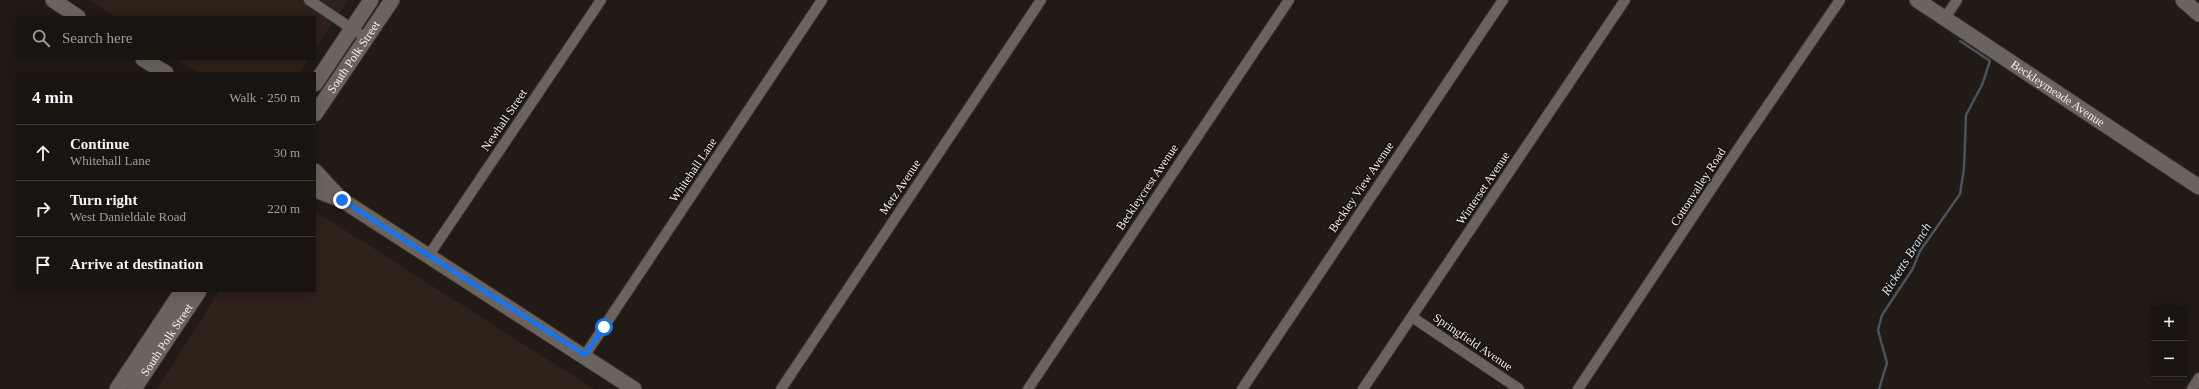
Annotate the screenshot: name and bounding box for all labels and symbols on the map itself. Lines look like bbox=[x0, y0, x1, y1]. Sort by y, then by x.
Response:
street label: South Polk Street bbox=[324, 18, 383, 96]
street label: Beckleymeade Avenue bbox=[2008, 57, 2107, 129]
street label: Newhall Street bbox=[478, 86, 530, 154]
street label: Whitehall Lane bbox=[666, 135, 720, 205]
street label: Beckley View Avenue bbox=[1326, 139, 1396, 235]
street label: Beckleycrest Avenue bbox=[1113, 141, 1181, 233]
street label: Cottonvalley Road bbox=[1668, 145, 1728, 229]
street label: Winterset Avenue bbox=[1453, 149, 1513, 227]
street label: Metz Avenue bbox=[876, 157, 924, 217]
route end bbox=[333, 191, 351, 209]
water label: Ricketts Branch bbox=[1877, 220, 1934, 299]
street label: South Polk Street bbox=[138, 300, 196, 379]
street label: Springfield Avenue bbox=[1431, 310, 1515, 374]
route start bbox=[595, 318, 613, 336]

